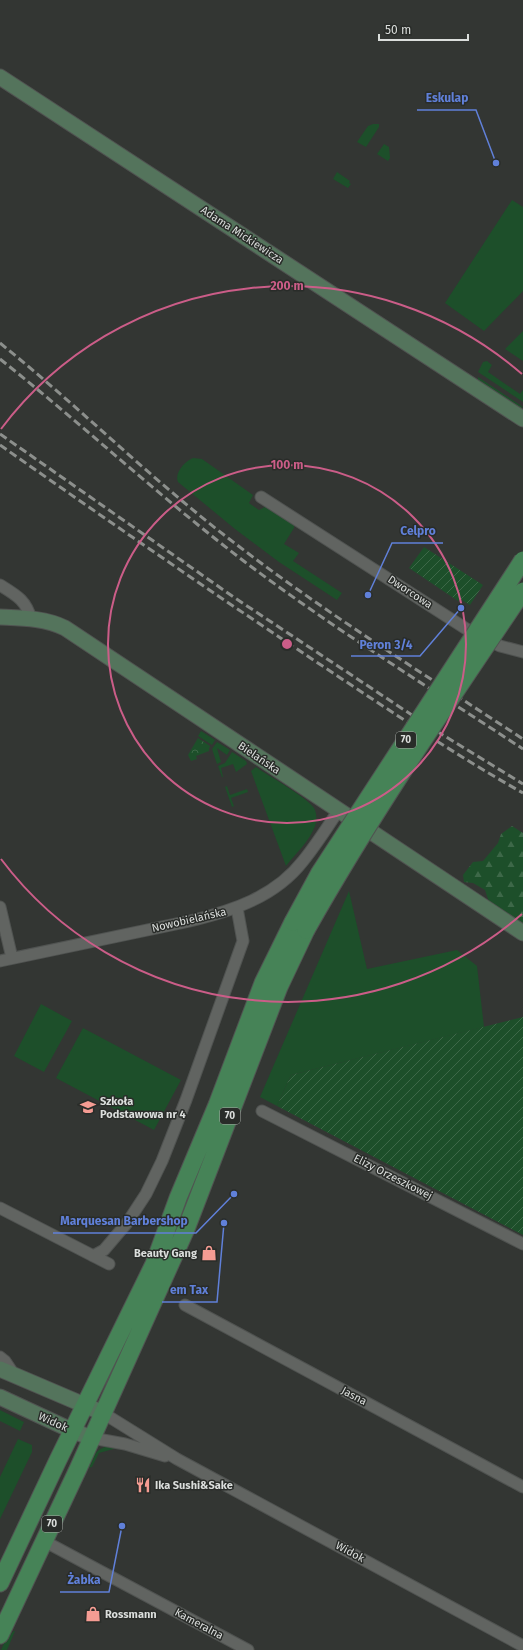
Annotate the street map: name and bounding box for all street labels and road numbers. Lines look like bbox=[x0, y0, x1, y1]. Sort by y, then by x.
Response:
street label: Adama Mickiewicza bbox=[198, 203, 286, 267]
street label: Dworcowa bbox=[385, 573, 435, 611]
road number: 70 bbox=[396, 732, 416, 748]
street label: Bielańska bbox=[235, 739, 283, 777]
street label: Nowobielańska bbox=[150, 905, 228, 935]
road number: 70 bbox=[220, 1108, 240, 1124]
street label: Elizy Orzeszkowej bbox=[351, 1152, 435, 1202]
street label: Jasna bbox=[339, 1384, 369, 1408]
street label: Widok bbox=[36, 1410, 70, 1435]
road number: 70 bbox=[42, 1516, 62, 1532]
street label: Widok bbox=[333, 1539, 367, 1565]
street label: Kameralna bbox=[172, 1606, 226, 1642]

